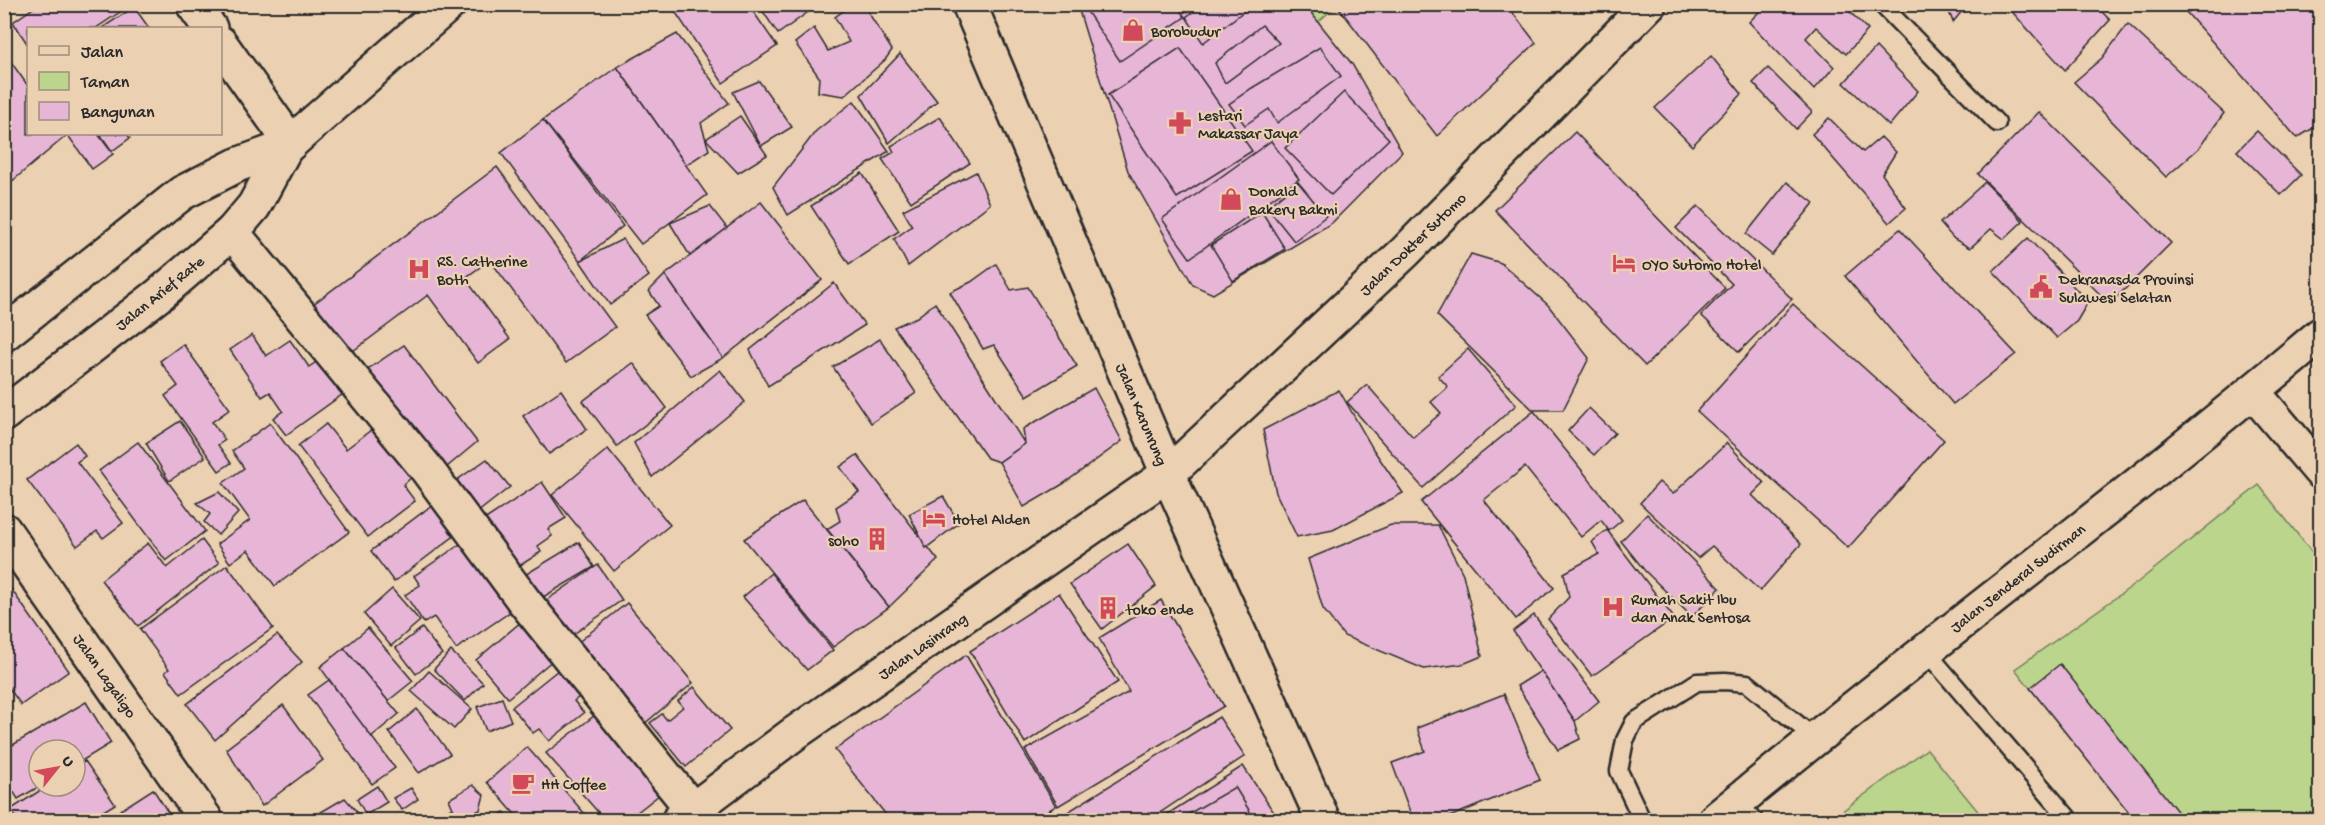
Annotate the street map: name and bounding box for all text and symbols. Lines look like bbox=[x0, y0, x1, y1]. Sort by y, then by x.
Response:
shop icon: Borobudur bbox=[1120, 17, 1146, 43]
place label: Borobudur bbox=[1150, 24, 1221, 43]
legend bbox=[27, 27, 222, 135]
text: Jalan bbox=[81, 43, 123, 64]
text: Taman bbox=[80, 73, 130, 94]
text: Bangunan bbox=[80, 103, 155, 124]
place label: Lestari Makassar Jaya bbox=[1198, 108, 1299, 145]
pharmacy icon: Lestari Makassar Jaya bbox=[1167, 110, 1193, 136]
place label: Donald Bakery Bakmi bbox=[1248, 184, 1338, 221]
shop icon: Donald Bakery Bakmi bbox=[1218, 186, 1244, 212]
street label: Jalan Dokter Sutomo bbox=[1357, 190, 1472, 301]
hotel icon: OYO Sutomo Hotel bbox=[1611, 250, 1637, 276]
street label: Jalan Arief Rate bbox=[113, 253, 210, 336]
place label: RS. Catherine Both bbox=[436, 254, 528, 291]
hospital icon: RS. Catherine Both bbox=[406, 256, 432, 282]
place label: OYO Sutomo Hotel bbox=[1642, 257, 1761, 276]
place label: Dekranasda Provinsi Sulawesi Selatan bbox=[2058, 272, 2194, 309]
public building icon: Dekranasda Provinsi Sulawesi Selatan bbox=[2028, 274, 2054, 300]
street label: Jalan Karunrung bbox=[1110, 361, 1170, 469]
hotel icon: Hotel Alden bbox=[921, 505, 947, 531]
place label: Hotel Alden bbox=[952, 512, 1030, 531]
street label: Jalan Jenderal Sudirman bbox=[1948, 521, 2091, 638]
building icon: soho bbox=[864, 526, 890, 552]
place label: soho bbox=[828, 533, 859, 552]
place label: Rumah Sakit Ibu dan Anak Sentosa bbox=[1631, 592, 1752, 629]
hospital icon: Rumah Sakit Ibu dan Anak Sentosa bbox=[1600, 594, 1626, 620]
building icon: toko ende bbox=[1095, 595, 1121, 621]
place label: toko ende bbox=[1125, 602, 1194, 621]
street label: Jalan Lasinrang bbox=[876, 610, 972, 686]
street label: Jalan Lagaligo bbox=[67, 631, 139, 723]
north arrow bbox=[27, 738, 87, 798]
text: U bbox=[56, 753, 78, 772]
cafe icon: HH Coffee bbox=[510, 770, 536, 796]
place label: HH Coffee bbox=[541, 777, 607, 796]

